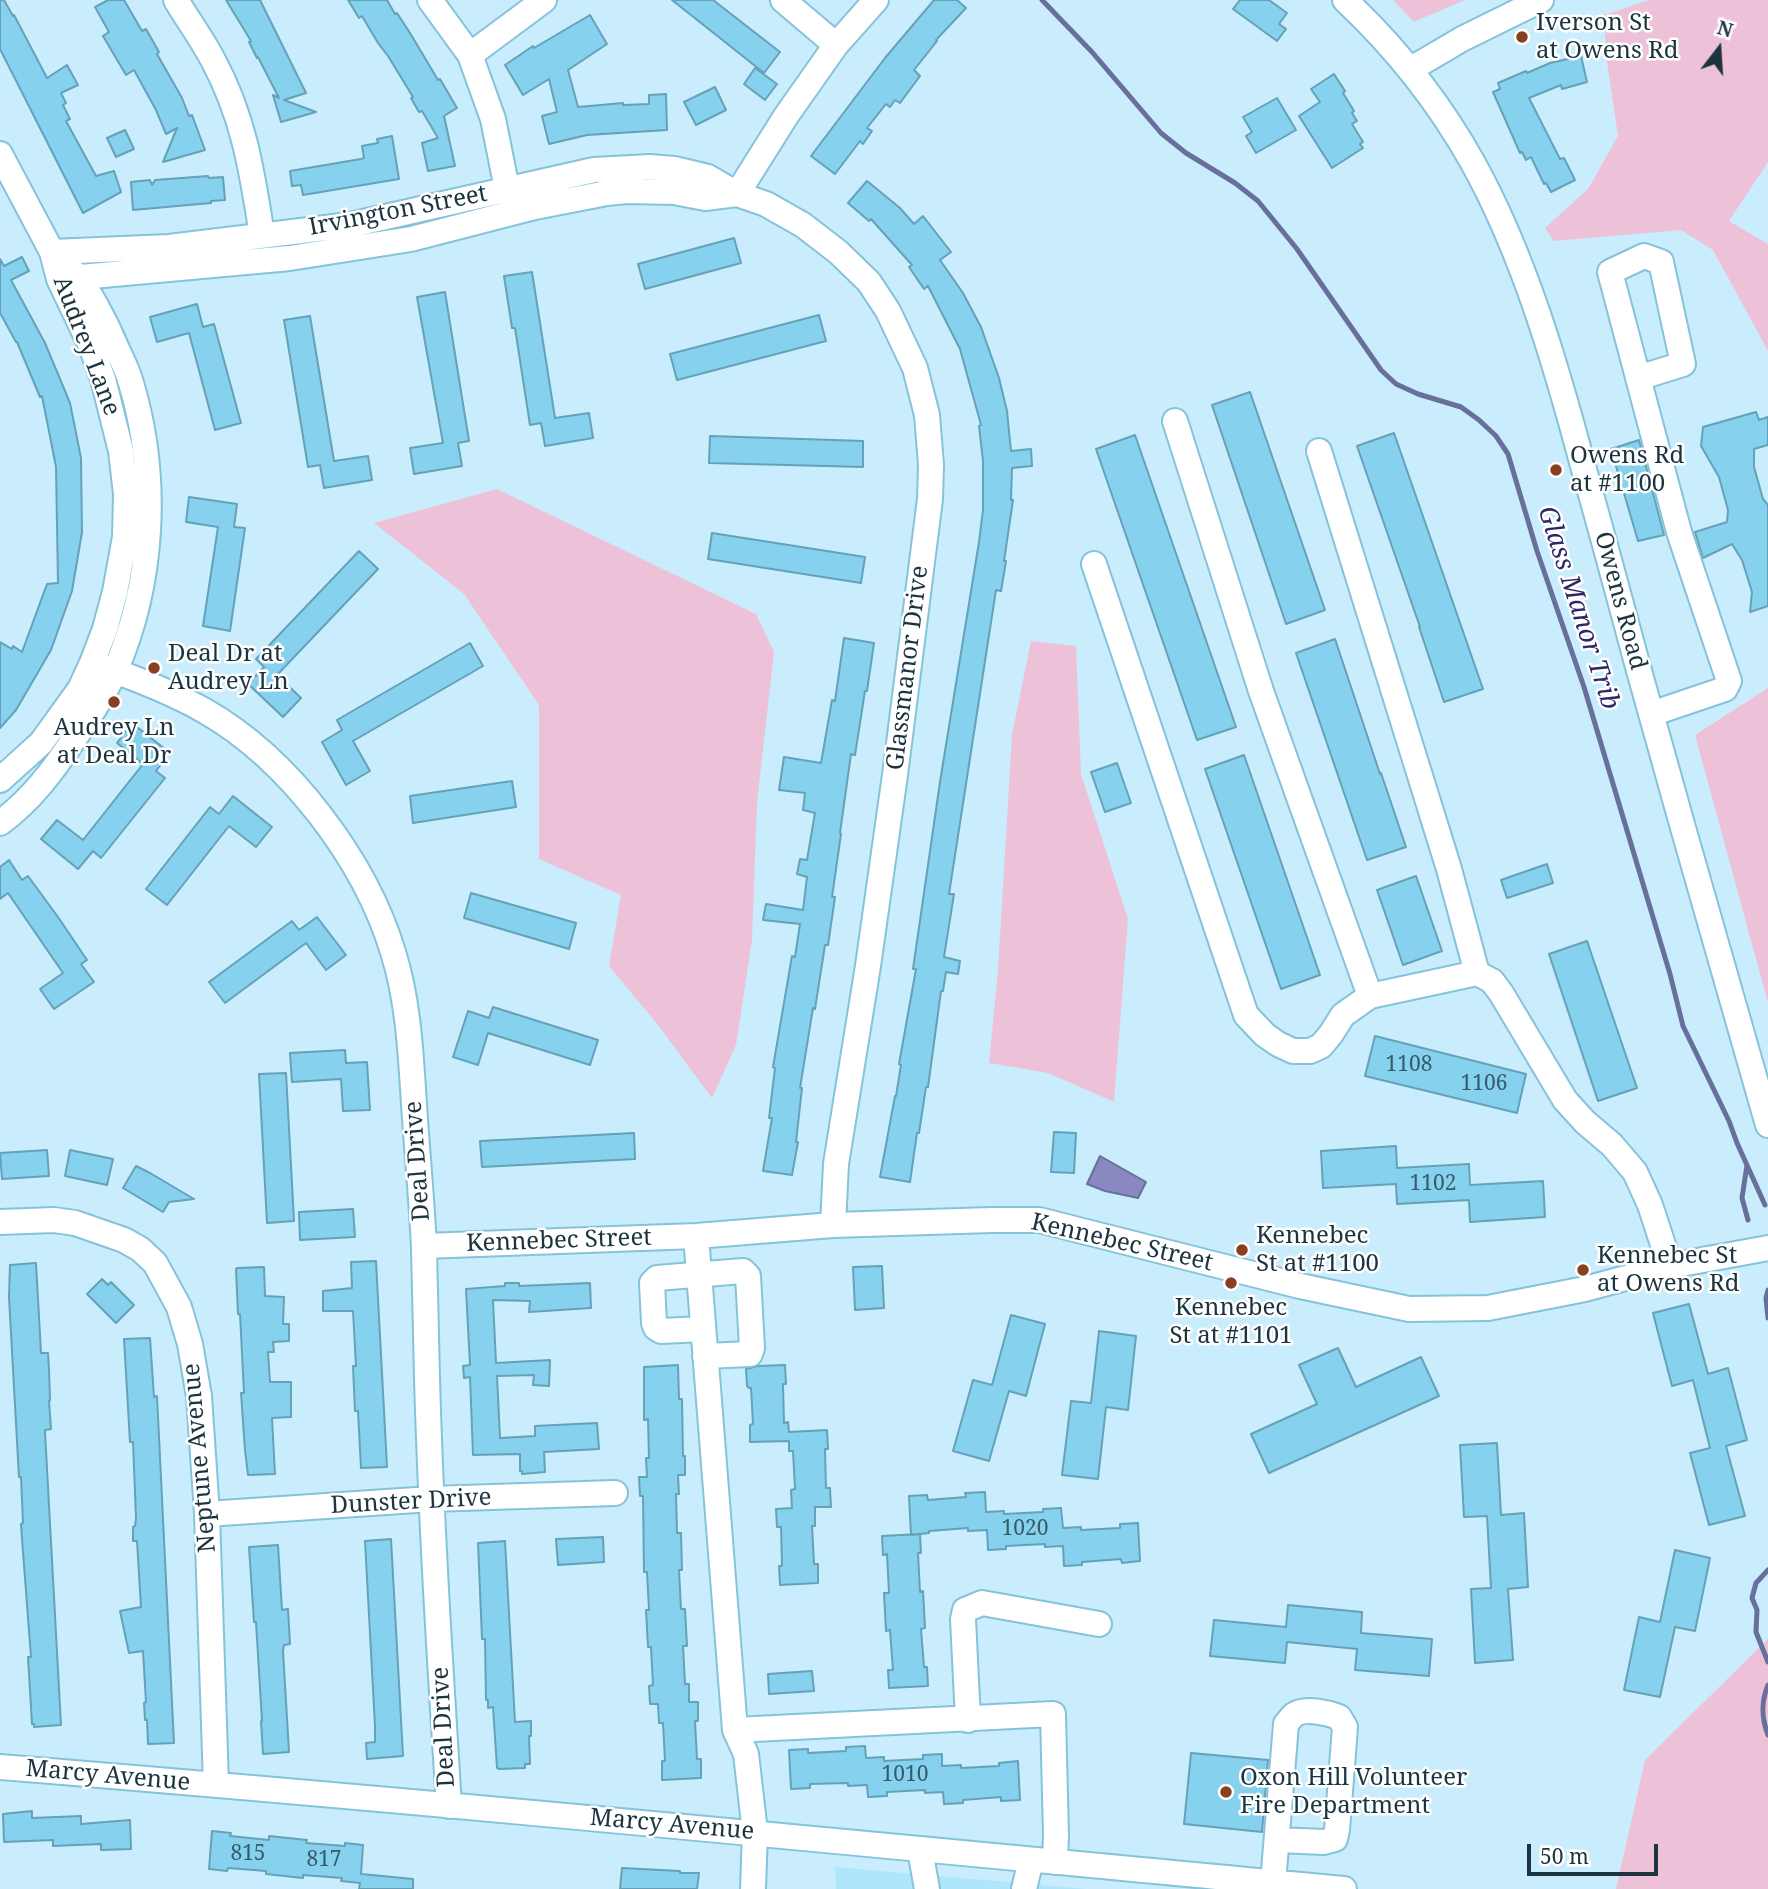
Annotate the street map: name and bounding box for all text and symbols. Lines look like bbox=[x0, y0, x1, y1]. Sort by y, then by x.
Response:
place label: Iverson St at Owens Rd bbox=[1536, 9, 1679, 65]
north arrow bbox=[1684, 14, 1754, 84]
text: N bbox=[1714, 14, 1736, 44]
marker: Iverson St at Owens Rd bbox=[1514, 29, 1530, 45]
street label: Irvington Street bbox=[306, 180, 490, 242]
street label: Audrey Lane bbox=[46, 272, 126, 420]
place label: Owens Rd at #1100 bbox=[1570, 442, 1684, 498]
marker: Owens Rd at #1100 bbox=[1548, 462, 1564, 478]
water label: Glass Manor Trib bbox=[1530, 502, 1626, 714]
street label: Owens Road bbox=[1588, 529, 1652, 673]
street label: Glassmanor Drive bbox=[881, 564, 935, 772]
place label: Deal Dr at Audrey Ln bbox=[168, 640, 289, 696]
marker: Deal Dr at Audrey Ln bbox=[146, 660, 162, 676]
marker: Audrey Ln at Deal Dr bbox=[106, 694, 122, 710]
place label: Audrey Ln at Deal Dr bbox=[54, 714, 174, 770]
house number: 1108 bbox=[1386, 1052, 1432, 1078]
house number: 1106 bbox=[1461, 1071, 1507, 1097]
street label: Deal Drive bbox=[399, 1100, 437, 1222]
house number: 1102 bbox=[1410, 1171, 1456, 1197]
street label: Kennebec Street bbox=[1028, 1208, 1216, 1278]
place label: Kennebec St at #1100 bbox=[1256, 1222, 1379, 1278]
street label: Kennebec Street bbox=[466, 1223, 652, 1259]
marker: Kennebec St at #1100 bbox=[1234, 1242, 1250, 1258]
place label: Kennebec St at Owens Rd bbox=[1597, 1242, 1740, 1298]
marker: Kennebec St at Owens Rd bbox=[1575, 1262, 1591, 1278]
marker: Kennebec St at #1101 bbox=[1223, 1275, 1239, 1291]
place label: Kennebec St at #1101 bbox=[1169, 1294, 1293, 1350]
street label: Neptune Avenue bbox=[177, 1362, 223, 1554]
street label: Dunster Drive bbox=[330, 1483, 492, 1521]
house number: 1020 bbox=[1002, 1516, 1048, 1542]
street label: Deal Drive bbox=[426, 1666, 462, 1788]
street label: Marcy Avenue bbox=[25, 1754, 191, 1798]
house number: 1010 bbox=[882, 1762, 928, 1788]
place label: Oxon Hill Volunteer Fire Department bbox=[1240, 1764, 1467, 1820]
marker: Oxon Hill Volunteer Fire Department bbox=[1218, 1784, 1234, 1800]
street label: Marcy Avenue bbox=[589, 1803, 755, 1847]
scale bar bbox=[1530, 1829, 1661, 1873]
house number: 815 bbox=[230, 1841, 266, 1867]
text: 50 m bbox=[1540, 1842, 1589, 1870]
house number: 817 bbox=[306, 1847, 342, 1873]

